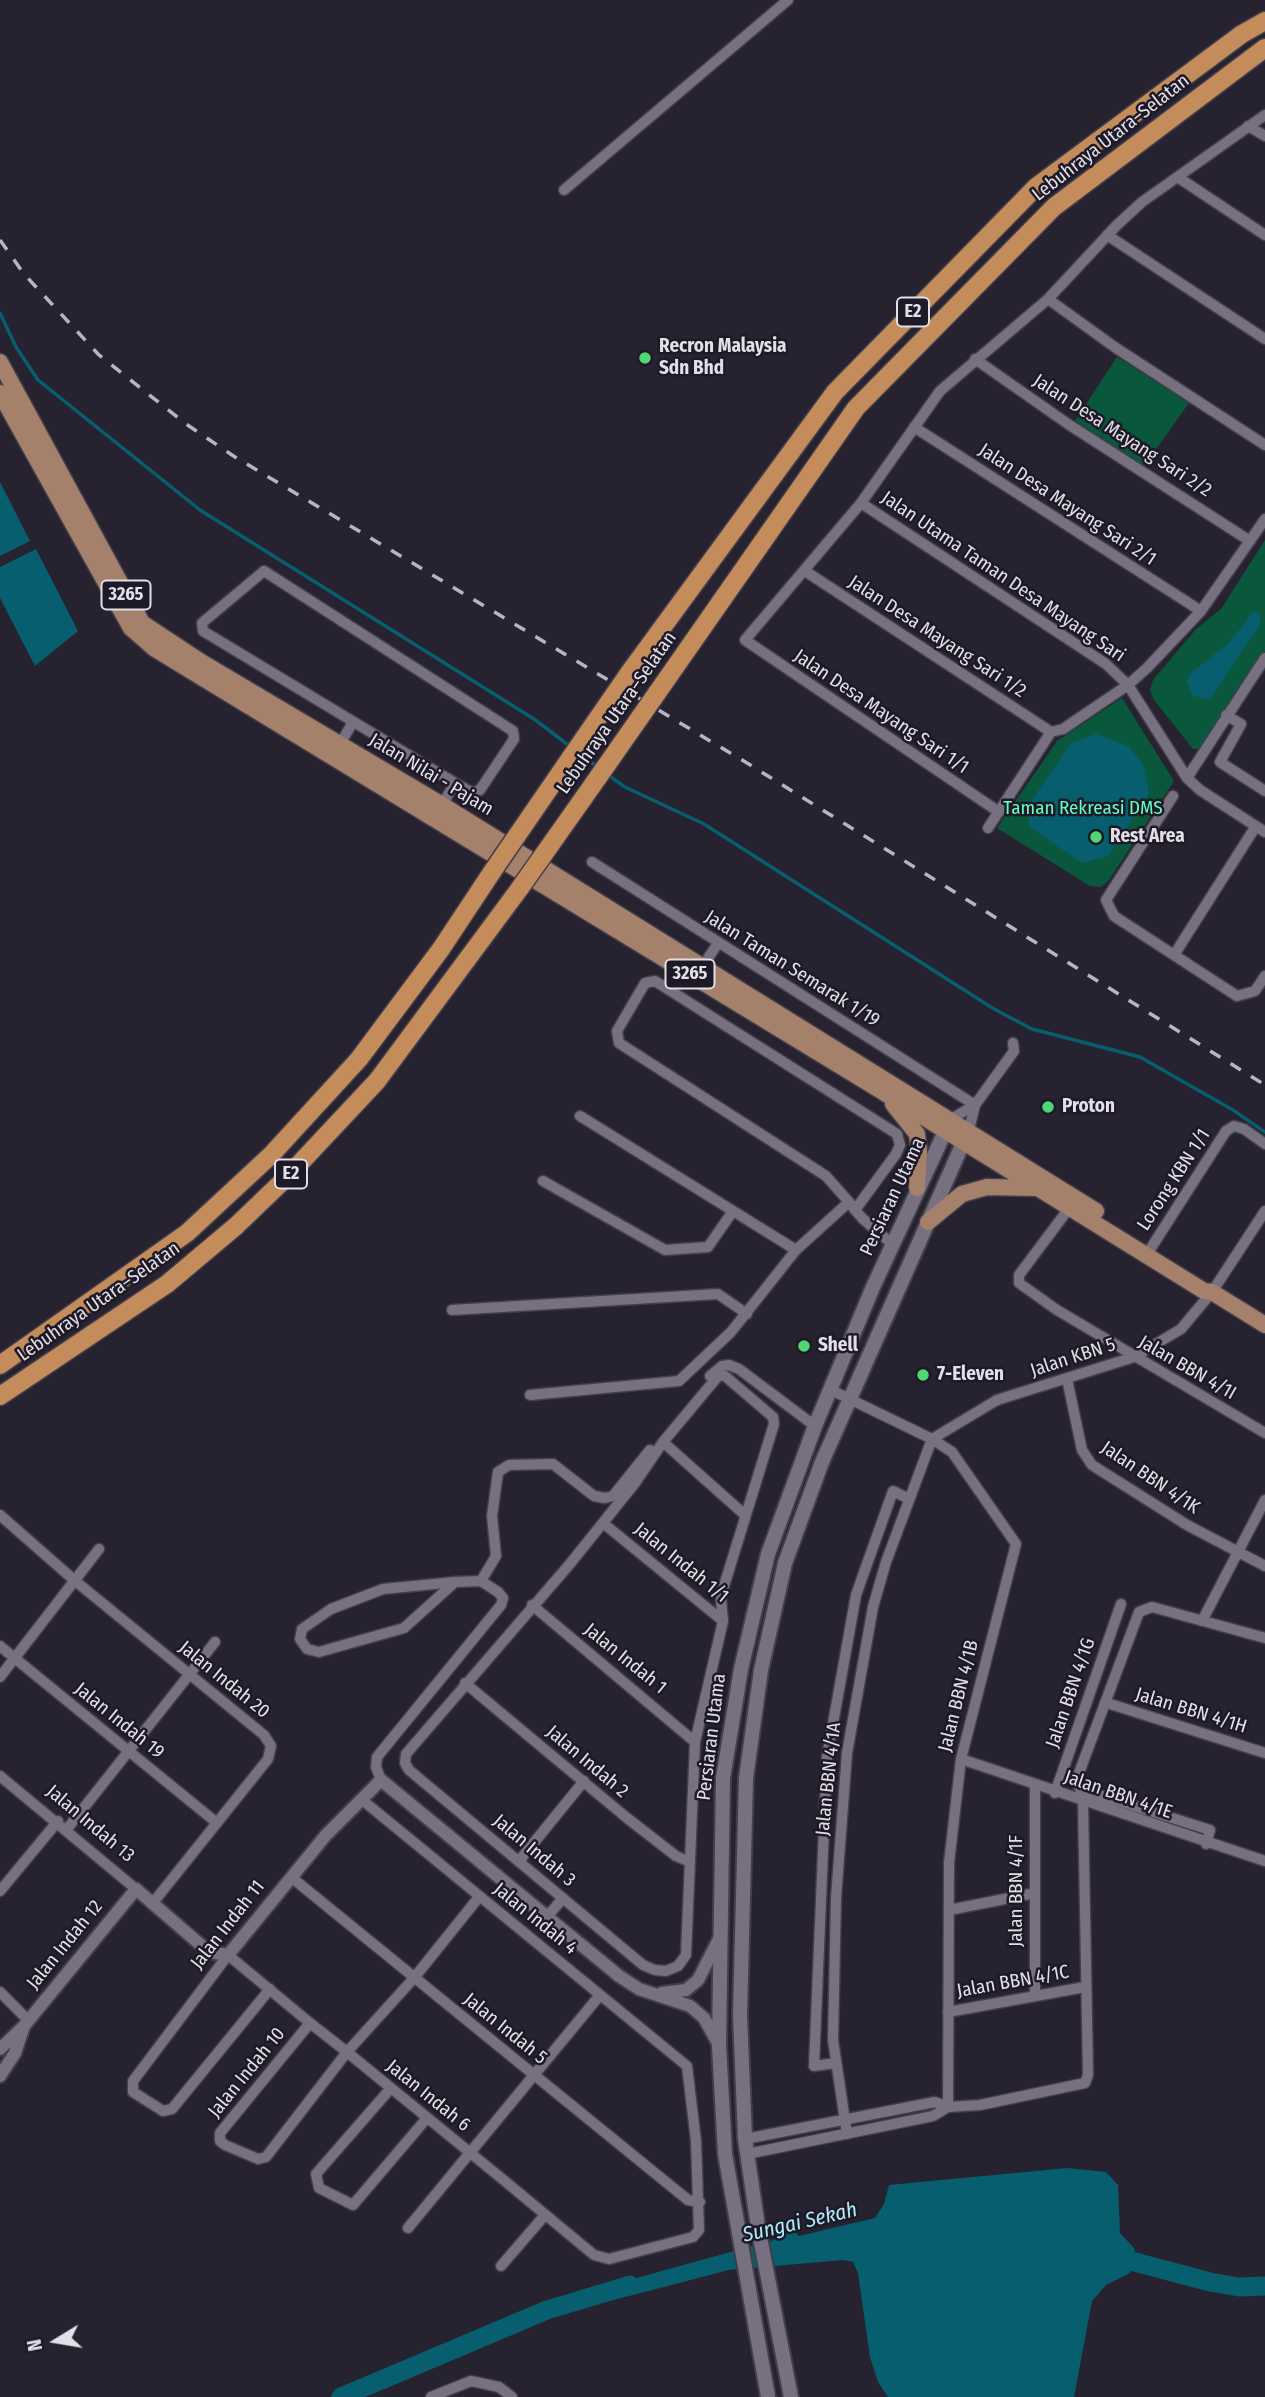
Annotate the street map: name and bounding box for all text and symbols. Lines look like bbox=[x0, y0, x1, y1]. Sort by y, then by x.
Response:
street label: Lebuhraya Utara–Selatan bbox=[1028, 70, 1194, 206]
road number: E2 bbox=[897, 298, 929, 326]
place label: Recron Malaysia Sdn Bhd bbox=[659, 336, 787, 380]
marker: Recron Malaysia Sdn Bhd bbox=[637, 350, 653, 366]
street label: Jalan Desa Mayang Sari 2/2 bbox=[1029, 370, 1215, 502]
street label: Jalan Desa Mayang Sari 2/1 bbox=[974, 439, 1160, 571]
street label: Jalan Utama Taman Desa Mayang Sari bbox=[877, 487, 1129, 667]
street label: Jalan Desa Mayang Sari 1/2 bbox=[844, 571, 1030, 703]
road number: 3265 bbox=[102, 580, 150, 610]
street label: Lebuhraya Utara–Selatan bbox=[552, 627, 682, 799]
street label: Jalan Desa Mayang Sari 1/1 bbox=[789, 645, 973, 779]
street label: Jalan Nilai - Pajam bbox=[365, 729, 497, 821]
park label: Taman Rekreasi DMS bbox=[1003, 798, 1163, 820]
place label: Rest Area bbox=[1110, 826, 1185, 848]
marker: Rest Area bbox=[1088, 829, 1104, 845]
street label: Jalan Taman Semarak 1/19 bbox=[700, 906, 884, 1032]
road number: 3265 bbox=[666, 959, 714, 988]
place label: Proton bbox=[1062, 1096, 1115, 1118]
marker: Proton bbox=[1040, 1099, 1056, 1115]
street label: Lorong KBN 1/1 bbox=[1133, 1125, 1215, 1235]
street label: Persiaran Utama bbox=[856, 1134, 930, 1260]
road number: E2 bbox=[275, 1160, 307, 1189]
street label: Lebuhraya Utara–Selatan bbox=[13, 1237, 185, 1367]
street label: Jalan BBN 4/1I bbox=[1134, 1331, 1240, 1405]
street label: Jalan KBN 5 bbox=[1028, 1334, 1118, 1382]
place label: Shell bbox=[818, 1335, 858, 1357]
marker: Shell bbox=[796, 1338, 812, 1354]
place label: 7-Eleven bbox=[937, 1364, 1004, 1386]
marker: 7-Eleven bbox=[915, 1367, 931, 1383]
street label: Jalan BBN 4/1K bbox=[1096, 1437, 1204, 1519]
street label: Jalan Indah 1/1 bbox=[629, 1518, 733, 1608]
street label: Jalan Indah 1 bbox=[579, 1619, 671, 1699]
street label: Jalan BBN 4/1G bbox=[1042, 1635, 1100, 1751]
street label: Jalan Indah 20 bbox=[174, 1636, 274, 1724]
street label: Jalan BBN 4/1B bbox=[934, 1638, 984, 1754]
street label: Persiaran Utama bbox=[693, 1672, 731, 1802]
street label: Jalan Indah 19 bbox=[70, 1678, 168, 1764]
street label: Jalan BBN 4/1H bbox=[1133, 1683, 1249, 1739]
street label: Jalan Indah 2 bbox=[541, 1721, 633, 1803]
street label: Jalan BBN 4/1A bbox=[812, 1721, 846, 1837]
street label: Jalan BBN 4/1E bbox=[1061, 1766, 1175, 1824]
street label: Jalan Indah 13 bbox=[41, 1781, 139, 1867]
street label: Jalan Indah 3 bbox=[488, 1810, 580, 1892]
street label: Jalan BBN 4/1F bbox=[1006, 1835, 1028, 1947]
street label: Jalan Indah 11 bbox=[186, 1876, 270, 1974]
street label: Jalan Indah 4 bbox=[489, 1878, 581, 1960]
street label: Jalan Indah 12 bbox=[22, 1896, 108, 1994]
street label: Jalan BBN 4/1C bbox=[955, 1961, 1071, 2003]
street label: Jalan Indah 5 bbox=[459, 1988, 551, 2070]
street label: Jalan Indah 10 bbox=[204, 2023, 290, 2123]
street label: Jalan Indah 6 bbox=[381, 2055, 475, 2137]
water label: Sungai Sekah bbox=[740, 2198, 860, 2248]
north arrow bbox=[21, 2306, 91, 2376]
text: N bbox=[23, 2337, 47, 2353]

